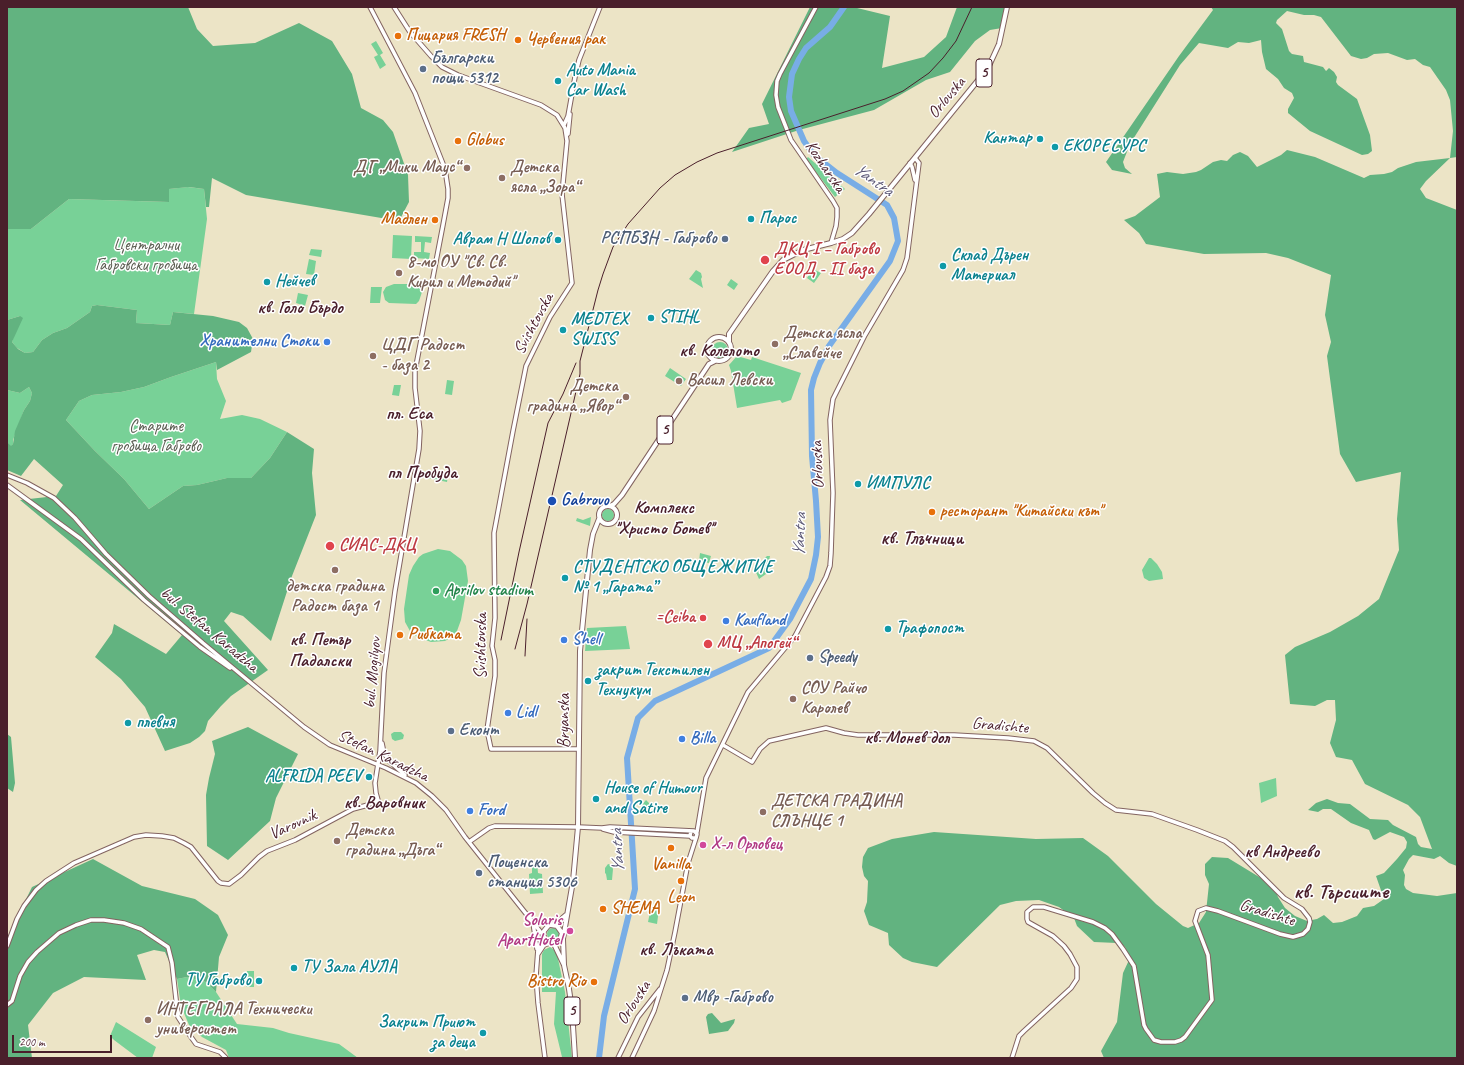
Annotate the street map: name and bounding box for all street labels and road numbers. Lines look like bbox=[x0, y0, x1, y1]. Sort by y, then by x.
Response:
road number: 5 bbox=[976, 59, 992, 87]
street label: Orlovska bbox=[924, 73, 970, 123]
street label: Kozharska bbox=[800, 137, 850, 197]
street label: Svishtovska bbox=[509, 290, 559, 358]
road number: 5 bbox=[657, 416, 673, 444]
street label: Orlovska bbox=[807, 441, 829, 489]
street label: bul. Stefan Karadzha bbox=[156, 583, 262, 677]
street label: Svishtovska bbox=[472, 613, 492, 679]
street label: bul. Mogilyov bbox=[360, 636, 386, 710]
street label: Bryanska bbox=[555, 694, 575, 748]
street label: Gradishte bbox=[971, 713, 1029, 739]
street label: Stefan Karadzha bbox=[334, 725, 432, 787]
street label: Varovnik bbox=[266, 805, 320, 845]
street label: Gradishte bbox=[1237, 895, 1297, 931]
street label: Orlovska bbox=[612, 977, 656, 1029]
road number: 5 bbox=[564, 997, 580, 1025]

